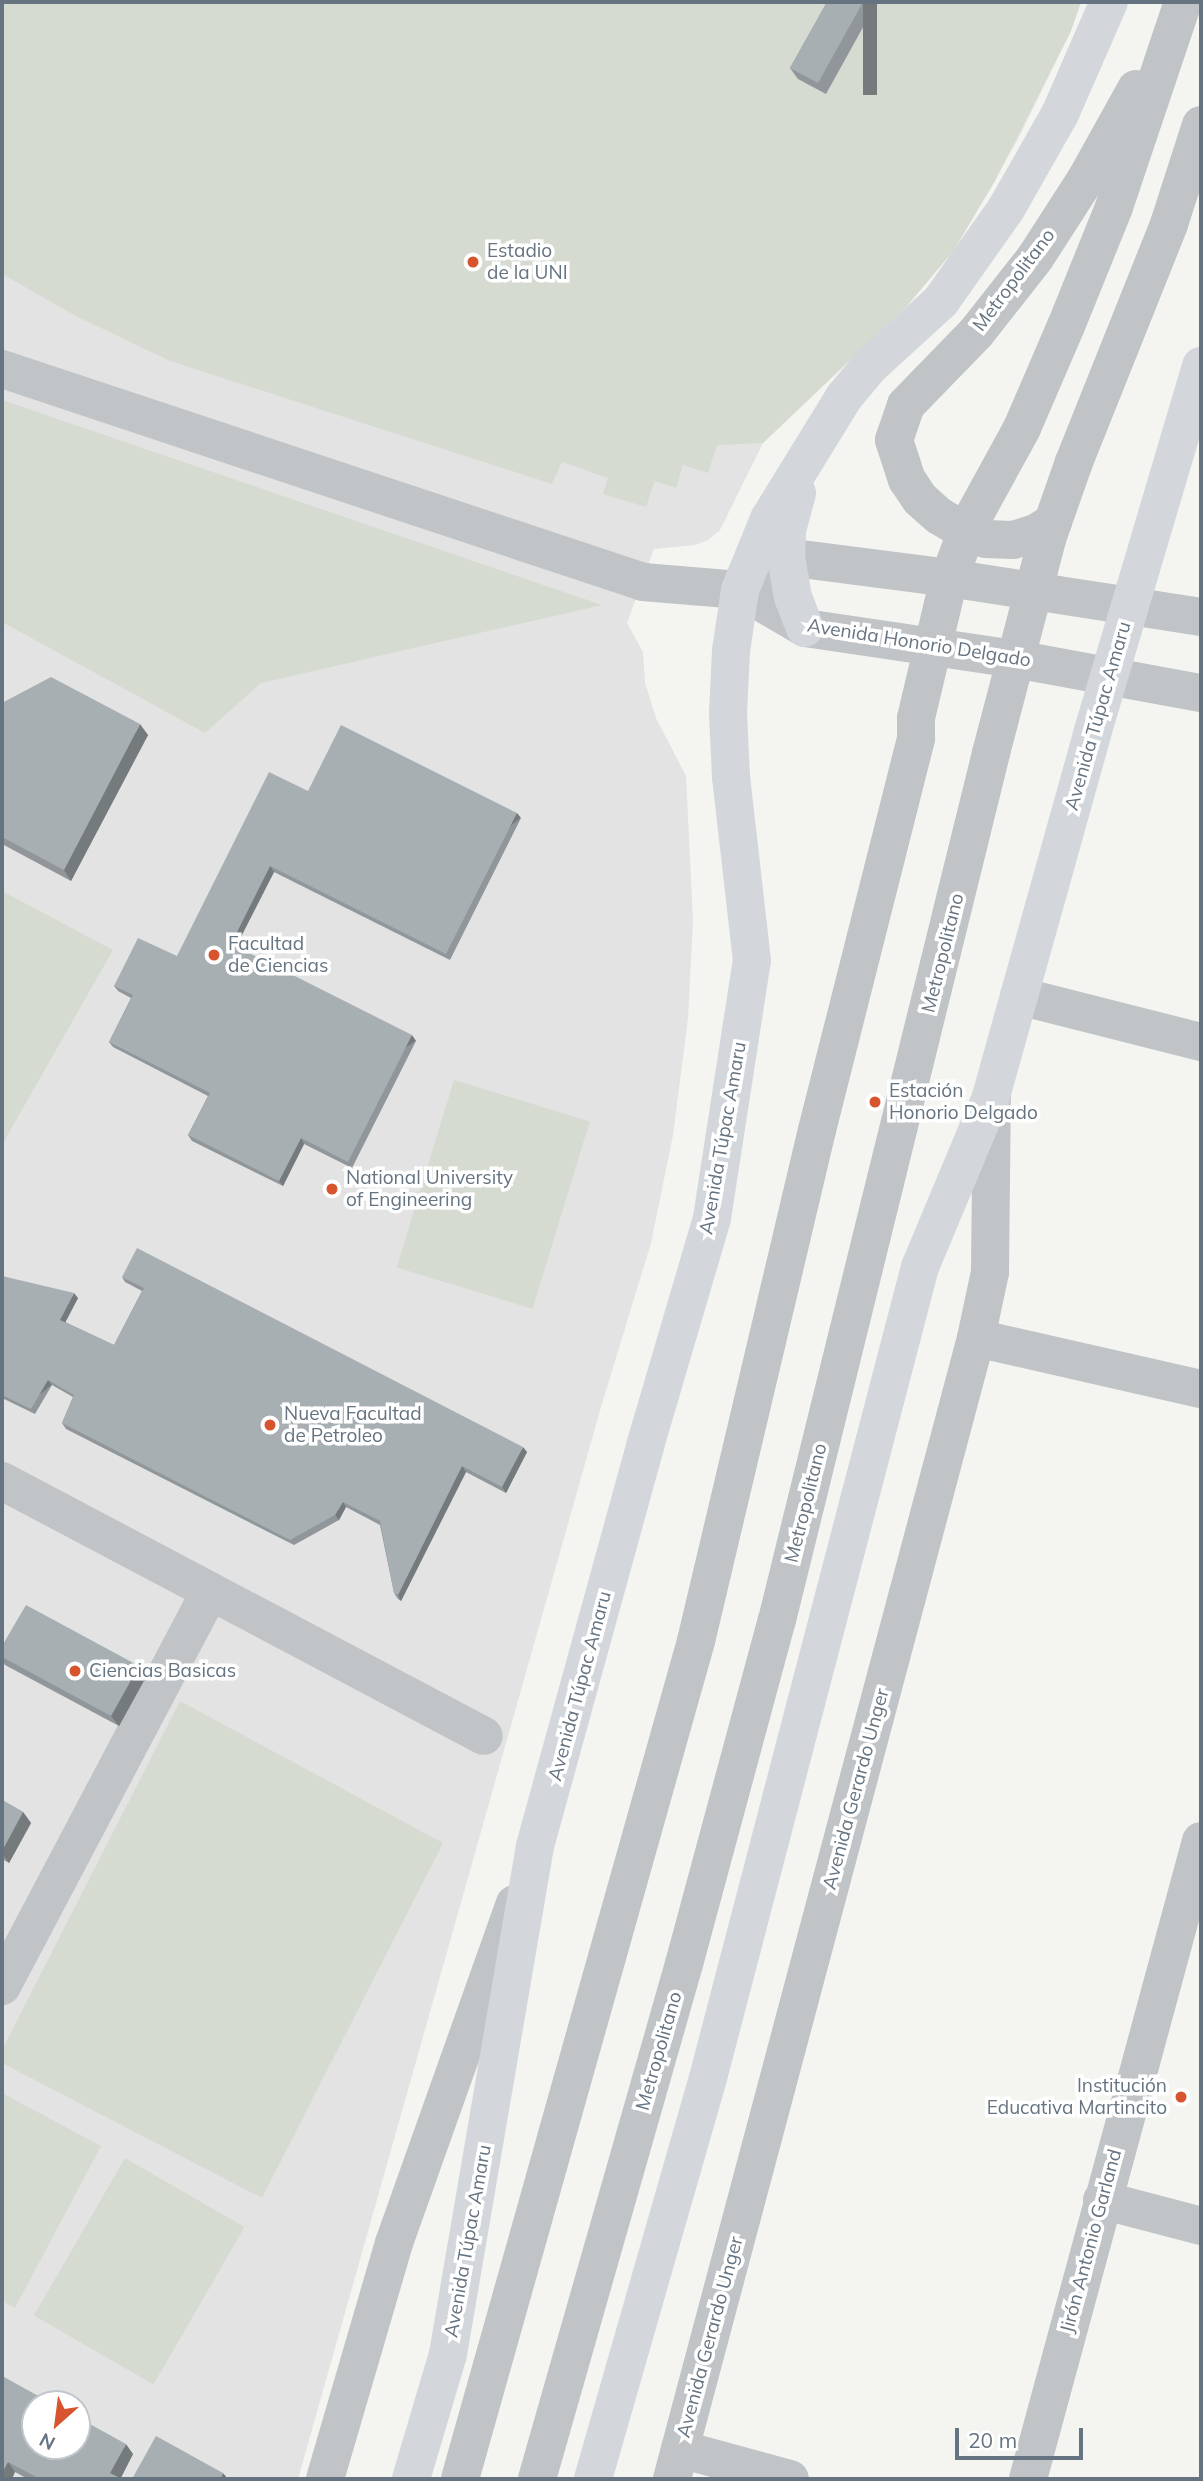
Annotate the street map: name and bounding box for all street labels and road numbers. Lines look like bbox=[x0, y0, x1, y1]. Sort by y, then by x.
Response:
street label: Metropolitano bbox=[968, 224, 1060, 336]
street label: Avenida Honorio Delgado bbox=[806, 614, 1032, 672]
street label: Avenida Túpac Amaru bbox=[1060, 619, 1136, 813]
street label: Metropolitano bbox=[917, 891, 969, 1015]
street label: Avenida Túpac Amaru bbox=[695, 1040, 751, 1236]
street label: Metropolitano bbox=[780, 1441, 832, 1565]
street label: Avenida Túpac Amaru bbox=[544, 1589, 616, 1783]
street label: Avenida Gerardo Unger bbox=[818, 1686, 894, 1892]
street label: Metropolitano bbox=[631, 1989, 687, 2113]
street label: Avenida Túpac Amaru bbox=[440, 2143, 496, 2339]
street label: Jirón Antonio Garland bbox=[1056, 2147, 1126, 2335]
street label: Avenida Gerardo Unger bbox=[672, 2234, 748, 2440]

